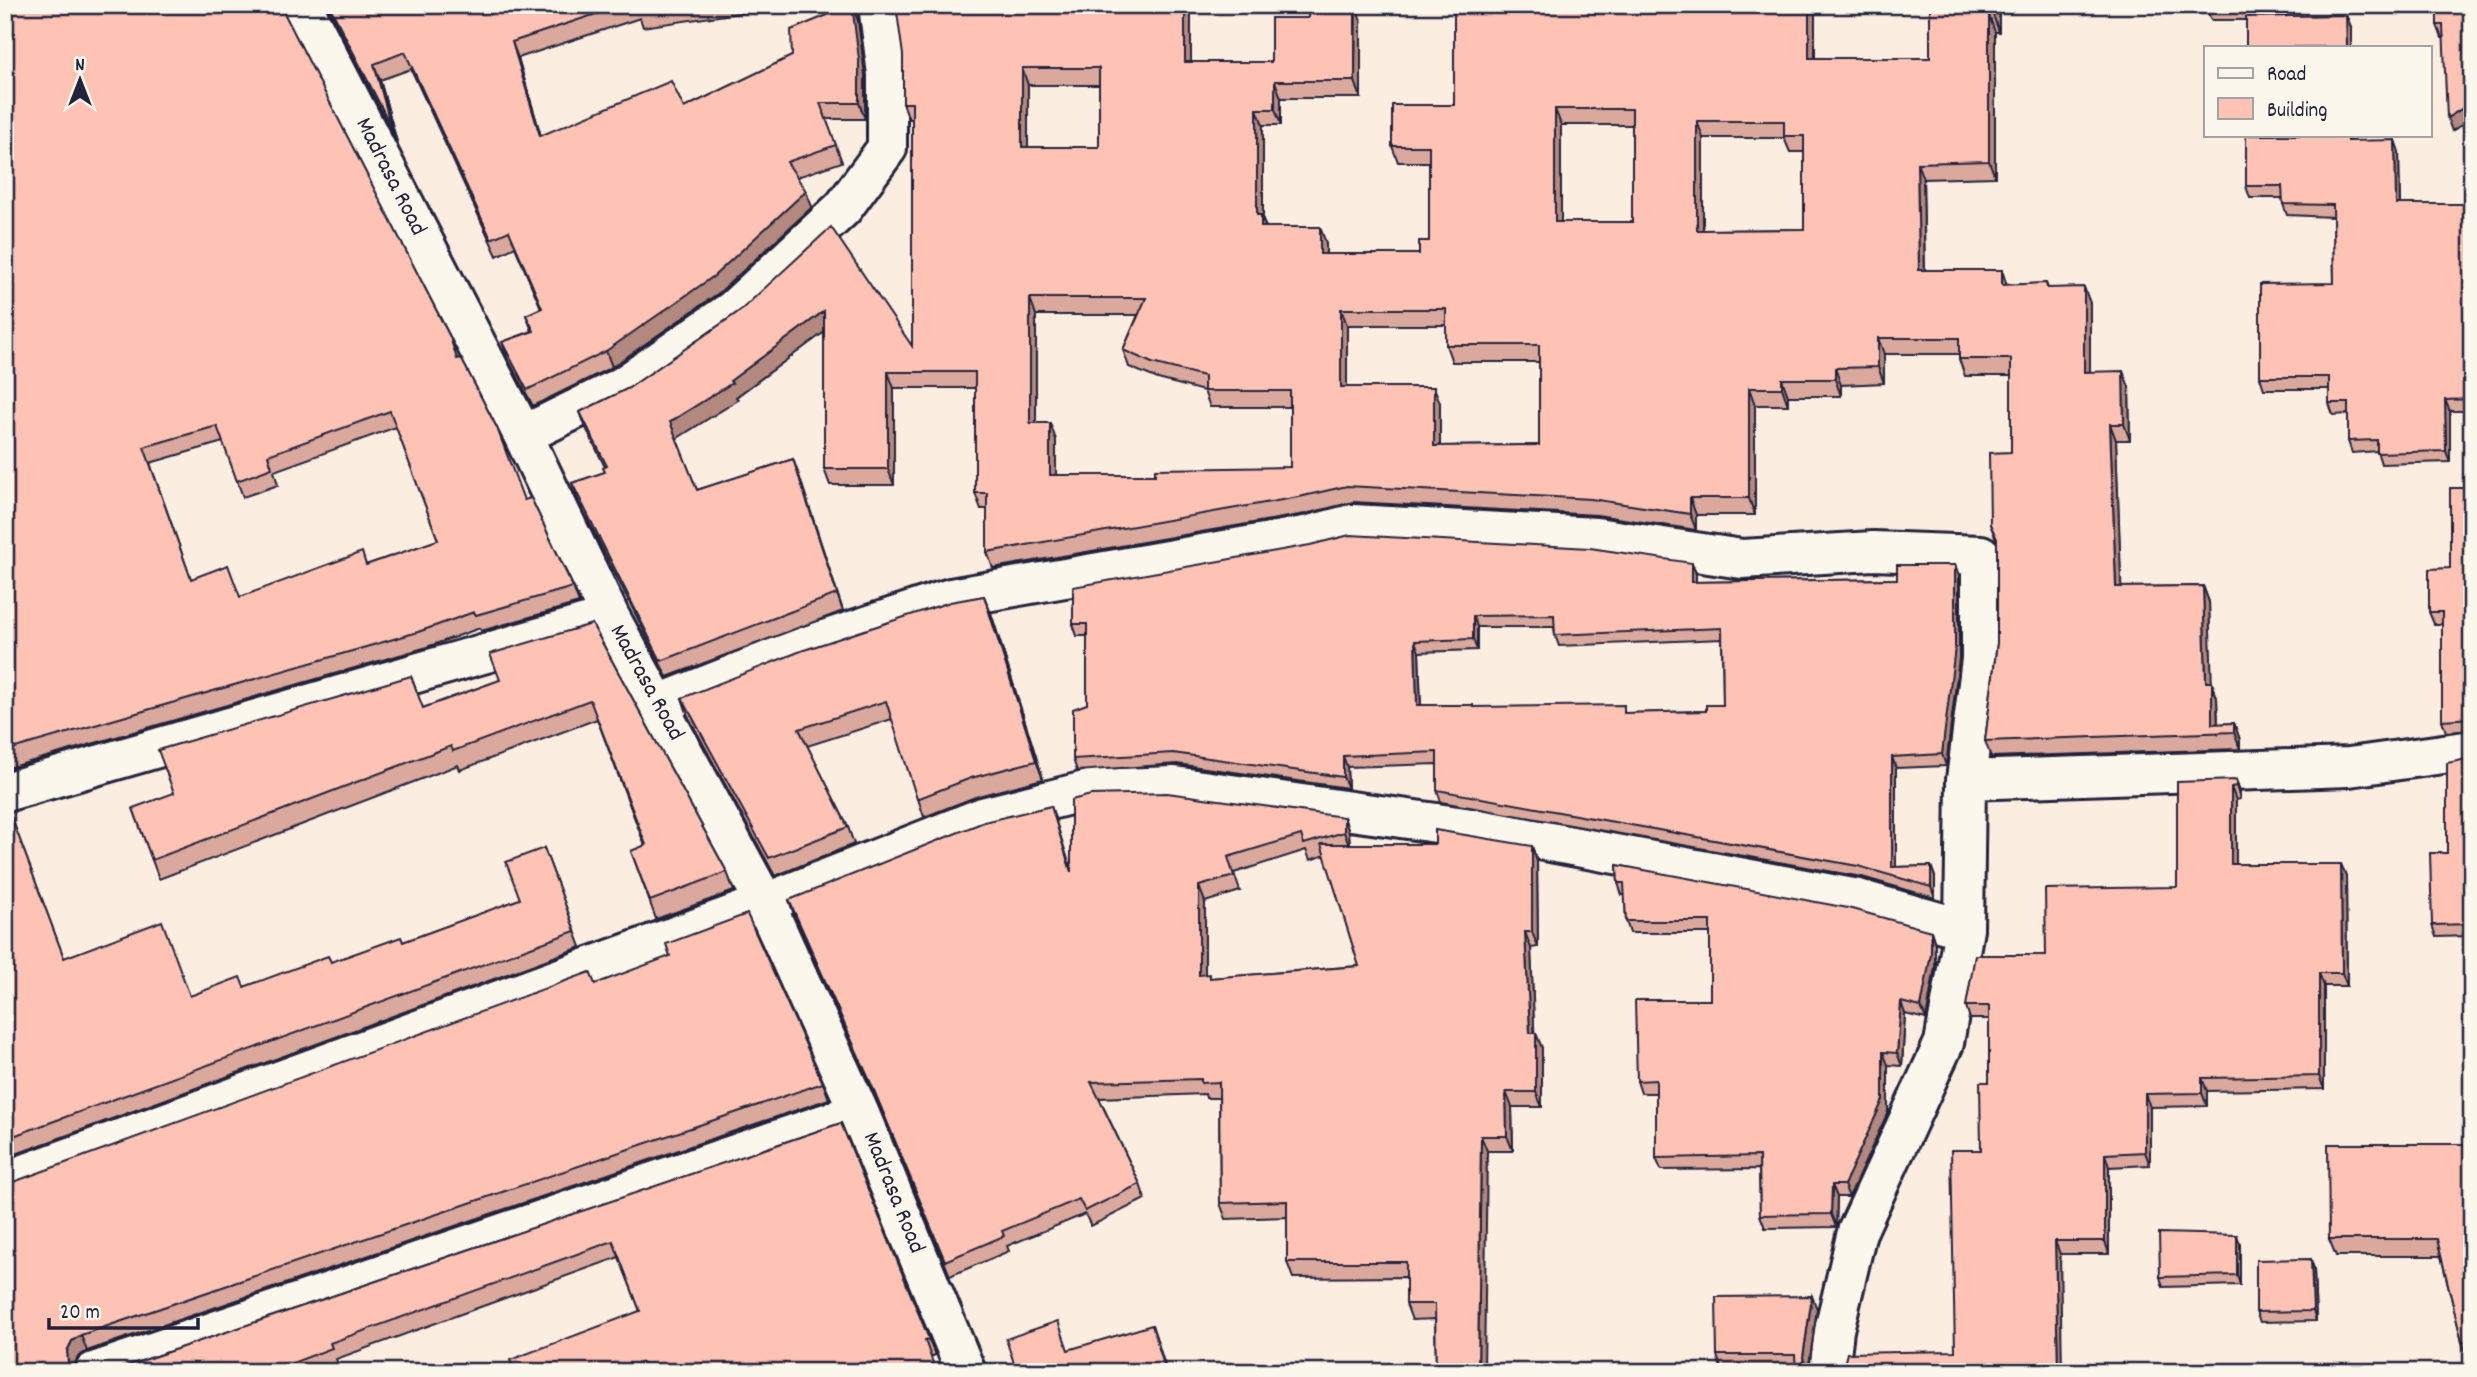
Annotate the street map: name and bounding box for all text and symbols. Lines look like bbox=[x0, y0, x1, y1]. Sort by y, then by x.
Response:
north arrow bbox=[46, 46, 116, 116]
legend bbox=[2204, 46, 2432, 136]
text: N bbox=[75, 53, 85, 80]
text: Road bbox=[2267, 61, 2306, 91]
text: Building bbox=[2267, 97, 2327, 127]
street label: Madrasa Road bbox=[346, 112, 434, 242]
street label: Madrasa Road bbox=[600, 619, 692, 747]
street label: Madrasa Road bbox=[853, 1127, 933, 1259]
scale bar bbox=[49, 1286, 198, 1330]
text: 20 m bbox=[60, 1299, 100, 1329]

